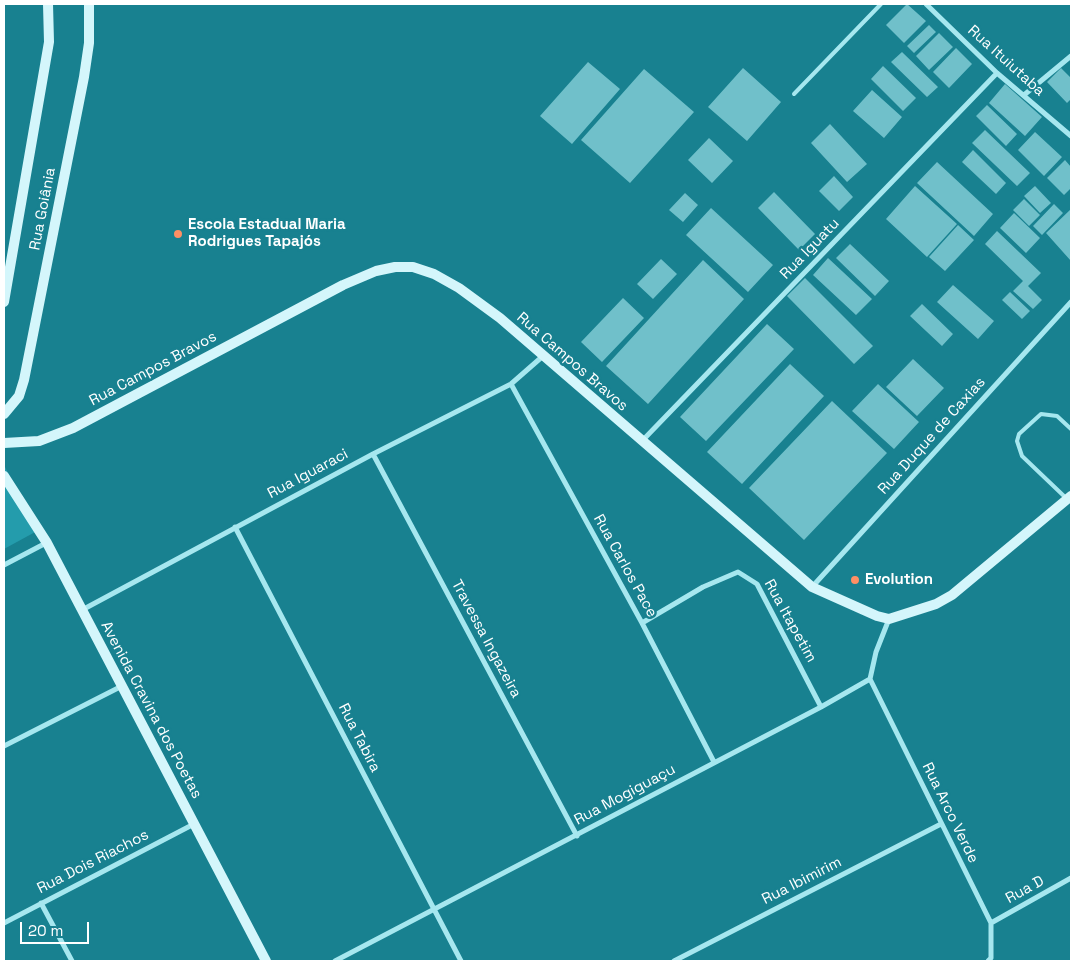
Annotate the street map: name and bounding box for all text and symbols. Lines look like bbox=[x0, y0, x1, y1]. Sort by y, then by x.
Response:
street label: Rua Ituiutaba bbox=[964, 22, 1048, 100]
street label: Rua Goiânia bbox=[26, 166, 60, 252]
street label: Rua Iguatu bbox=[776, 215, 844, 283]
place label: Escola Estadual Maria Rodrigues Tapajós bbox=[188, 216, 346, 251]
marker: Escola Estadual Maria Rodrigues Tapajós bbox=[172, 228, 184, 240]
street label: Rua Campos Bravos bbox=[513, 309, 631, 415]
street label: Rua Campos Bravos bbox=[86, 328, 220, 410]
street label: Rua Duque de Caxias bbox=[875, 374, 989, 498]
street label: Rua Iguaraci bbox=[265, 445, 351, 503]
street label: Rua Carlos Pace bbox=[589, 511, 661, 621]
place label: Evolution bbox=[865, 571, 933, 589]
marker: Evolution bbox=[849, 574, 861, 586]
street label: Rua Itapetim bbox=[760, 576, 820, 666]
street label: Travessa Ingazeira bbox=[447, 577, 525, 701]
street label: Avenida Cravina dos Poetas bbox=[97, 618, 205, 802]
street label: Rua Tabira bbox=[334, 701, 384, 775]
street label: Rua Arco Verde bbox=[918, 760, 982, 866]
street label: Rua Mogiguaçu bbox=[571, 761, 679, 829]
street label: Rua Dois Riachos bbox=[34, 826, 152, 898]
street label: Rua Ibimirim bbox=[759, 853, 845, 909]
street label: Rua D bbox=[1003, 872, 1047, 908]
scale bar bbox=[22, 912, 91, 944]
text: 20 m bbox=[28, 921, 63, 940]

